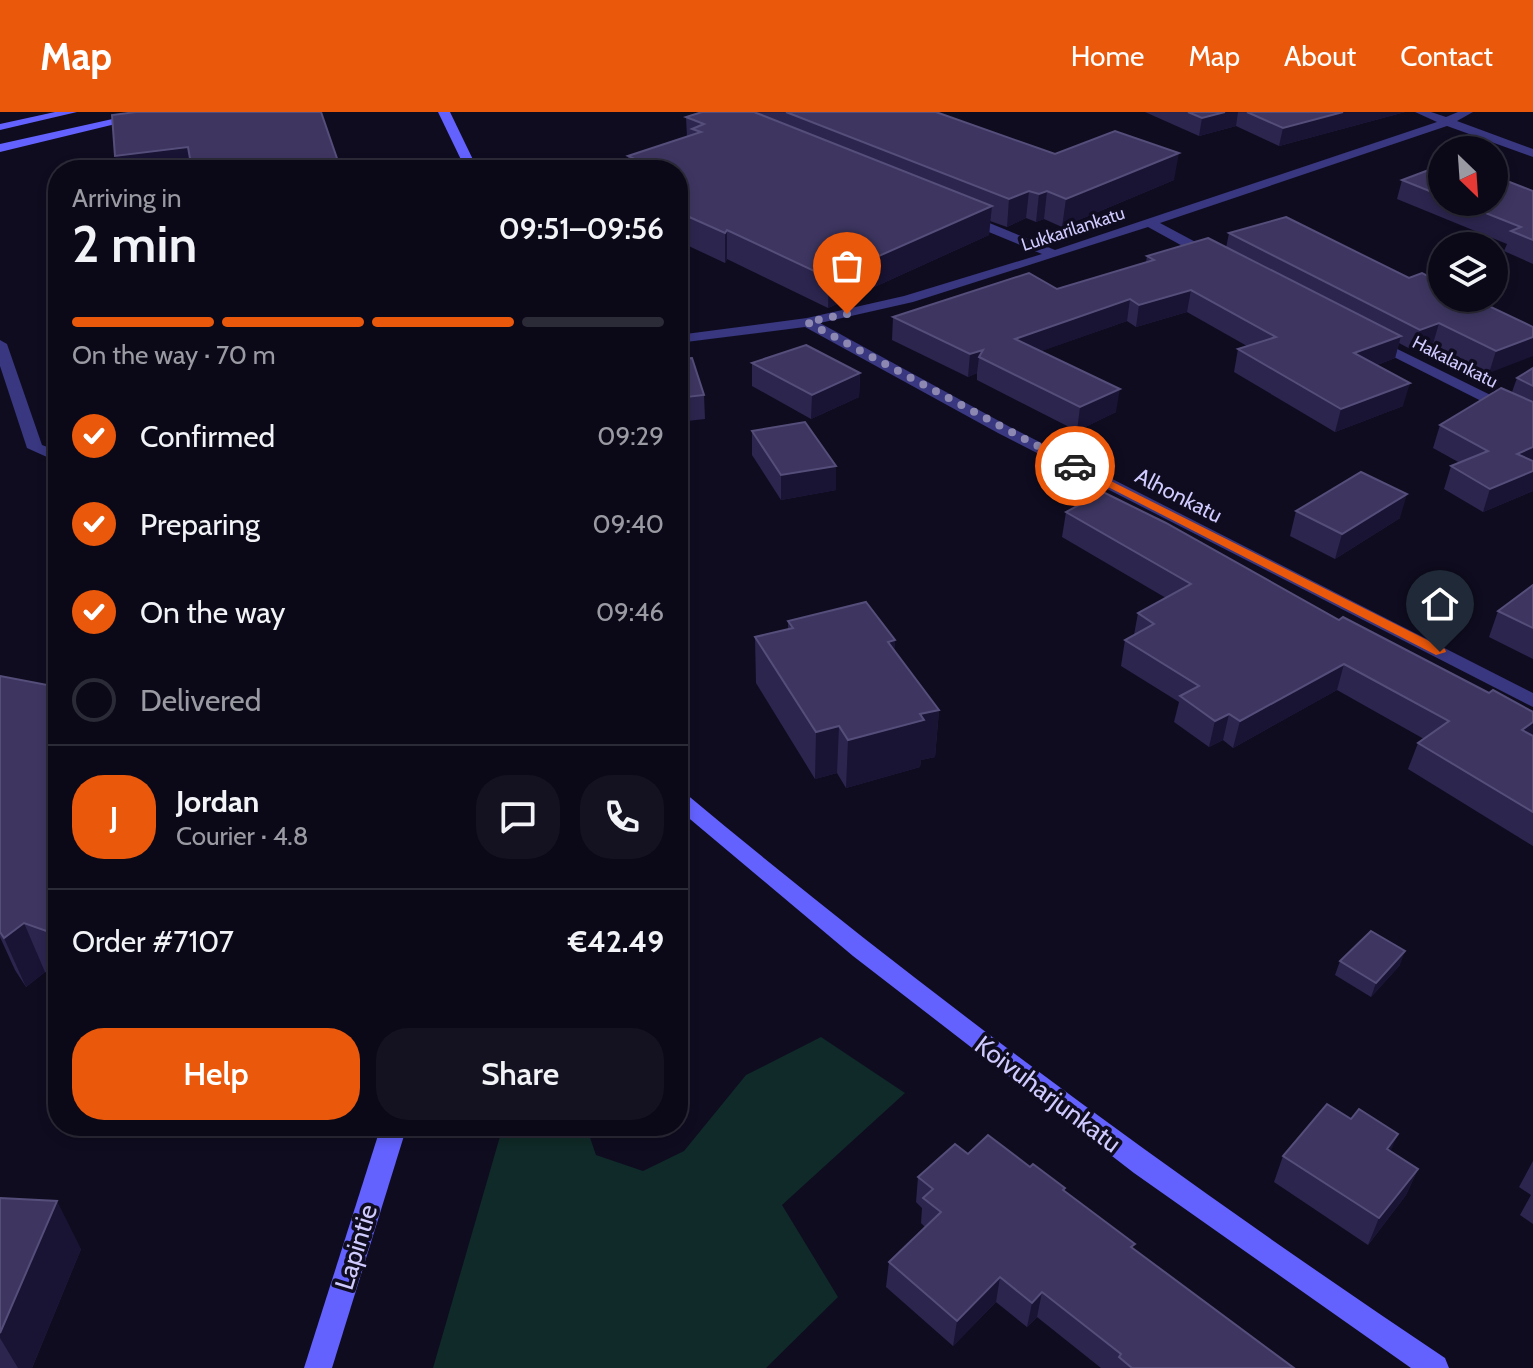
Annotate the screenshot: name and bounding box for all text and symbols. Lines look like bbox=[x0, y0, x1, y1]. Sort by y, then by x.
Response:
text: Map bbox=[40, 33, 112, 80]
text: Home bbox=[1071, 39, 1144, 73]
text: Map bbox=[1188, 39, 1240, 73]
text: About bbox=[1284, 39, 1356, 73]
text: Contact bbox=[1400, 39, 1493, 73]
north arrow bbox=[1428, 136, 1508, 216]
map controls bbox=[1428, 136, 1508, 312]
text: Arriving in bbox=[72, 182, 182, 214]
street label: Lukkarilankatu bbox=[1019, 202, 1127, 256]
text: 09:51–09:56 bbox=[499, 210, 664, 247]
text: 2 min bbox=[72, 212, 197, 275]
pin bbox=[813, 232, 881, 314]
button: layers bbox=[1428, 232, 1508, 312]
icon: bag bbox=[825, 244, 869, 288]
street label: Hakalankatu bbox=[1409, 331, 1501, 393]
text: On the way · 70 m bbox=[72, 339, 276, 371]
icon: check bbox=[72, 414, 116, 458]
text: Confirmed bbox=[140, 418, 275, 455]
text: 09:29 bbox=[597, 420, 664, 452]
courier bbox=[1035, 426, 1115, 506]
icon: car bbox=[1053, 444, 1097, 488]
street label: Alhonkatu bbox=[1131, 462, 1227, 529]
icon: check bbox=[72, 502, 116, 546]
text: Preparing bbox=[140, 506, 260, 543]
text: 09:40 bbox=[592, 508, 664, 540]
pin bbox=[1406, 570, 1474, 652]
icon: home bbox=[1418, 582, 1462, 626]
icon: check bbox=[72, 590, 116, 634]
text: On the way bbox=[140, 594, 285, 631]
text: 09:46 bbox=[596, 596, 664, 628]
text: Delivered bbox=[140, 682, 261, 719]
button: chat bbox=[476, 775, 560, 859]
button: phone bbox=[580, 775, 664, 859]
text: Jordan bbox=[176, 783, 259, 820]
text: J bbox=[110, 799, 118, 836]
text: Courier · 4.8 bbox=[176, 820, 309, 852]
text: Order #7107 bbox=[72, 923, 234, 960]
text: €42.49 bbox=[568, 923, 664, 960]
button: Help bbox=[72, 1028, 360, 1120]
button: Share bbox=[376, 1028, 664, 1120]
street label: Koivuharjunkatu bbox=[969, 1029, 1127, 1159]
street label: Lapintie bbox=[328, 1201, 384, 1293]

